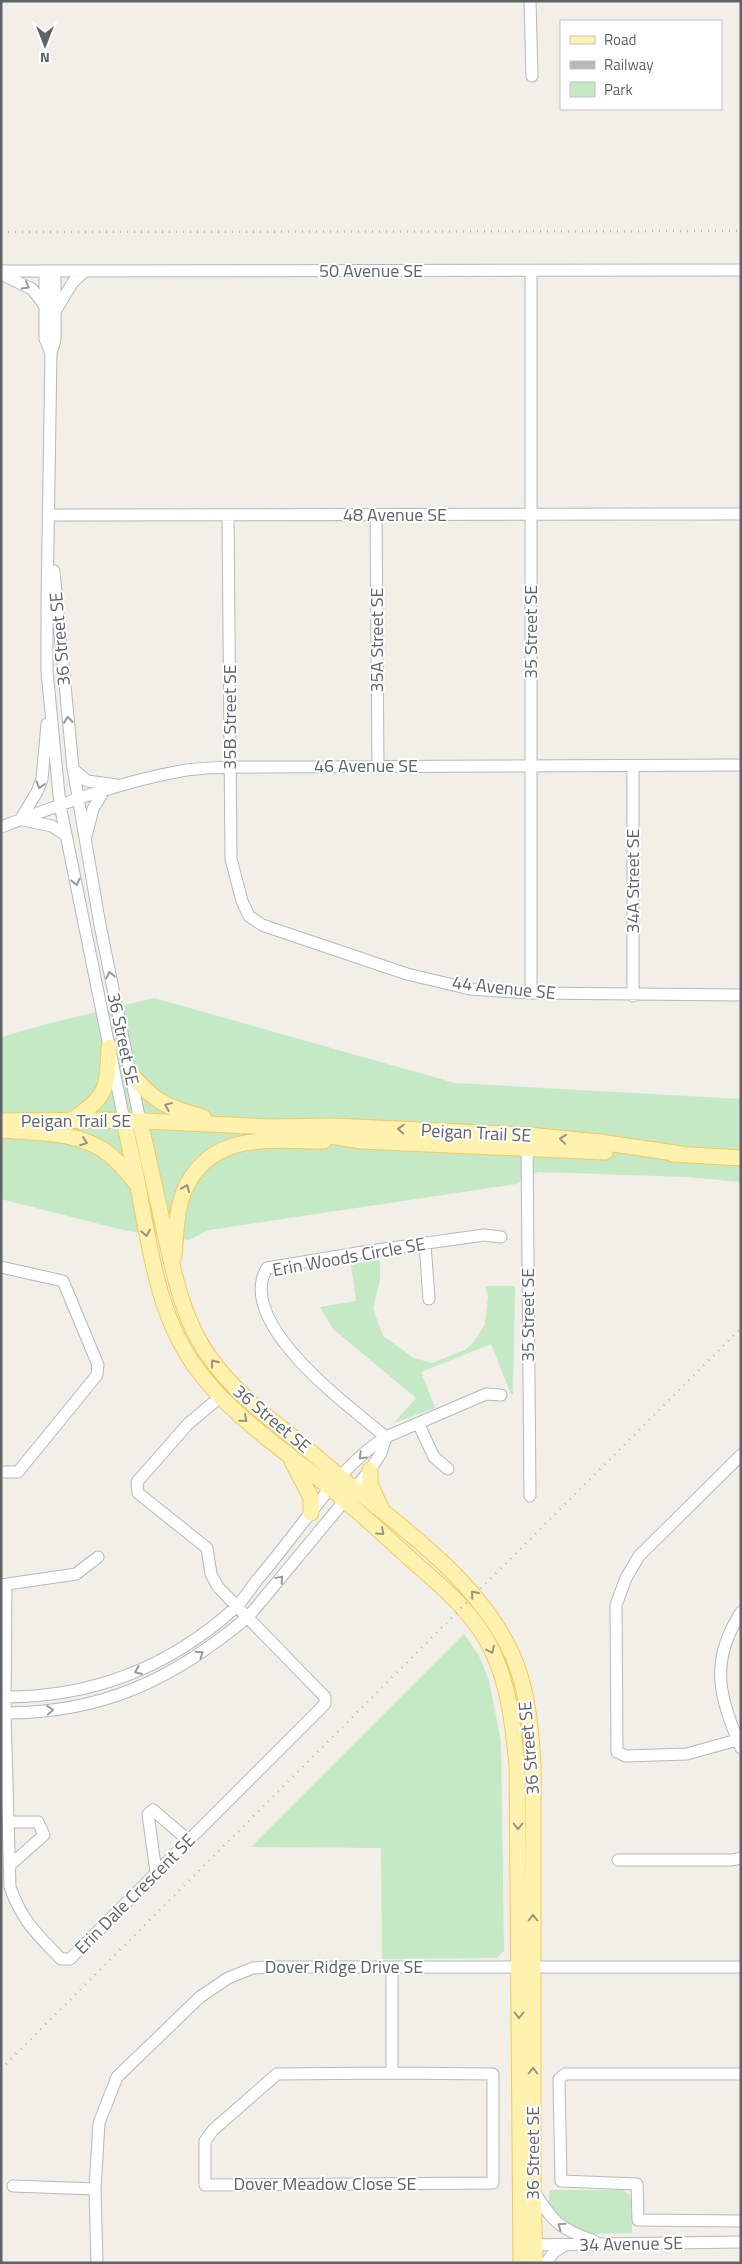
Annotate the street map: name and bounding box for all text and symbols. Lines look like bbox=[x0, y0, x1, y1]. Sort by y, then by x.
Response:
north arrow bbox=[20, 20, 70, 70]
legend bbox=[560, 20, 722, 110]
text: Road bbox=[604, 28, 636, 51]
text: N bbox=[40, 48, 50, 69]
text: Railway bbox=[604, 53, 654, 76]
text: Park bbox=[604, 78, 633, 101]
street label: 50 Avenue SE bbox=[319, 257, 423, 284]
one-way arrow bbox=[21, 280, 30, 290]
street label: 48 Avenue SE bbox=[343, 501, 447, 528]
street label: 35 Street SE bbox=[517, 585, 544, 679]
street label: 35A Street SE bbox=[363, 587, 390, 692]
street label: 36 Street SE bbox=[42, 591, 77, 687]
street label: 35B Street SE bbox=[216, 664, 243, 770]
one-way arrow bbox=[63, 715, 74, 723]
street label: 46 Avenue SE bbox=[314, 752, 418, 779]
one-way arrow bbox=[35, 780, 45, 789]
street label: 34A Street SE bbox=[619, 828, 646, 933]
one-way arrow bbox=[70, 878, 81, 887]
street label: 44 Avenue SE bbox=[451, 969, 557, 1006]
one-way arrow bbox=[105, 970, 116, 979]
street label: 36 Street SE bbox=[100, 990, 146, 1088]
one-way arrow bbox=[164, 1102, 173, 1112]
street label: Peigan Trail SE bbox=[21, 1107, 131, 1134]
street label: Peigan Trail SE bbox=[420, 1116, 532, 1149]
one-way arrow bbox=[397, 1124, 404, 1134]
one-way arrow bbox=[559, 1133, 567, 1144]
one-way arrow bbox=[79, 1136, 88, 1146]
one-way arrow bbox=[180, 1184, 191, 1193]
one-way arrow bbox=[141, 1229, 151, 1238]
street label: Erin Woods Circle SE bbox=[270, 1230, 427, 1283]
street label: 35 Street SE bbox=[514, 1268, 541, 1362]
one-way arrow bbox=[211, 1360, 219, 1369]
street label: 36 Street SE bbox=[228, 1378, 317, 1459]
one-way arrow bbox=[239, 1413, 248, 1422]
one-way arrow bbox=[359, 1450, 368, 1459]
one-way arrow bbox=[375, 1526, 384, 1535]
one-way arrow bbox=[274, 1576, 282, 1585]
one-way arrow bbox=[470, 1591, 479, 1600]
one-way arrow bbox=[485, 1644, 495, 1653]
one-way arrow bbox=[195, 1650, 204, 1660]
one-way arrow bbox=[135, 1665, 143, 1675]
street label: 36 Street SE bbox=[511, 1700, 546, 1796]
one-way arrow bbox=[46, 1705, 54, 1716]
one-way arrow bbox=[513, 1822, 523, 1830]
street label: Erin Dale Crescent SE bbox=[68, 1827, 201, 1960]
one-way arrow bbox=[528, 1913, 538, 1921]
street label: Dover Ridge Drive SE bbox=[265, 1953, 423, 1980]
one-way arrow bbox=[514, 2012, 524, 2020]
one-way arrow bbox=[528, 2067, 538, 2074]
street label: 36 Street SE bbox=[519, 2106, 546, 2200]
street label: Dover Meadow Close SE bbox=[233, 2170, 417, 2197]
one-way arrow bbox=[557, 2223, 567, 2232]
street label: 34 Avenue SE bbox=[579, 2229, 683, 2258]

